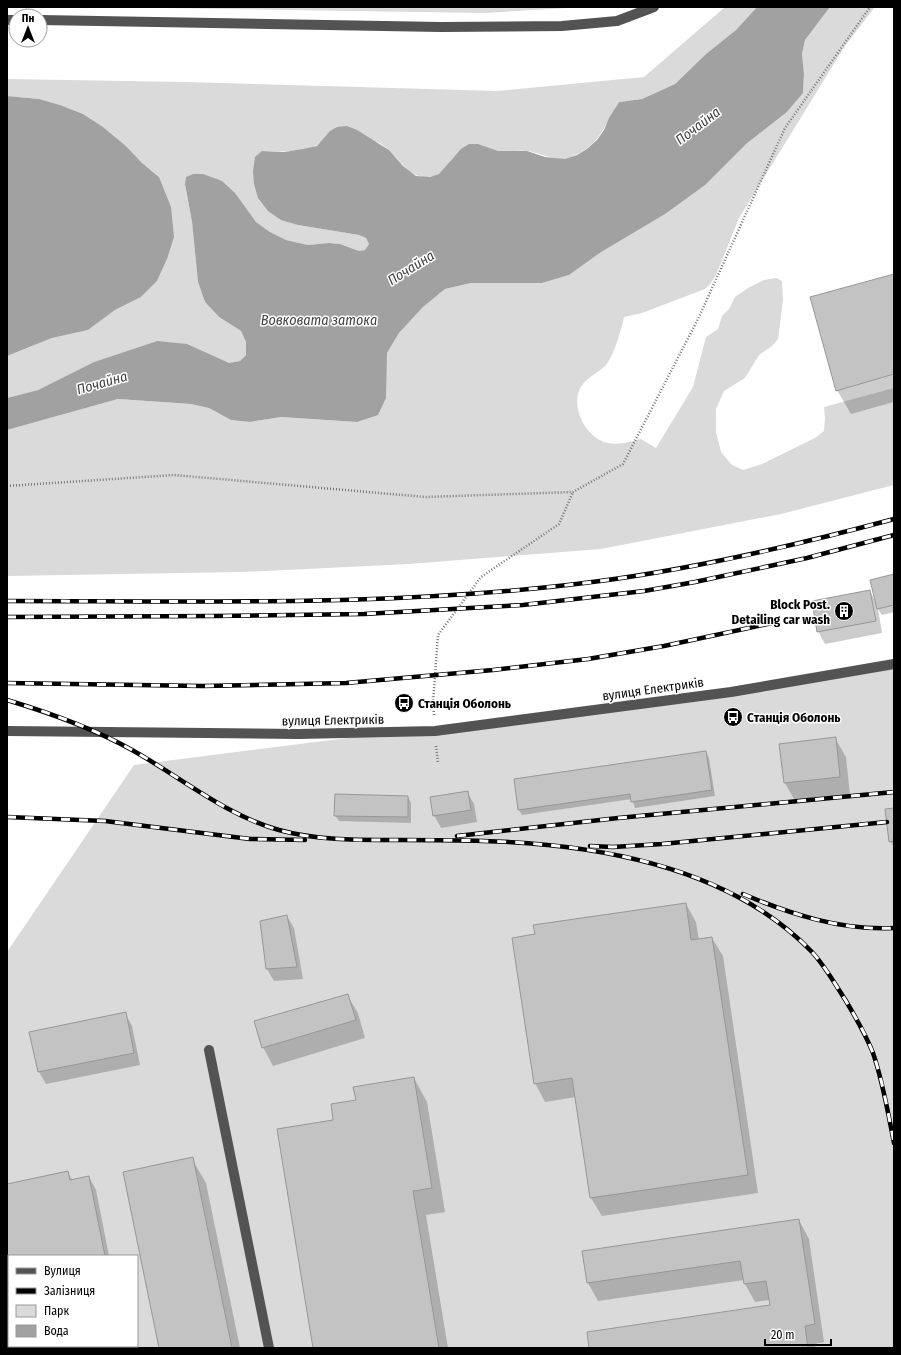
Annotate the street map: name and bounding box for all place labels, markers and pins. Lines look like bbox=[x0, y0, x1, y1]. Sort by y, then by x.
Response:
place label: Block Post. Detailing car wash bbox=[731, 597, 830, 627]
building icon: Block Post. Detailing car wash bbox=[833, 600, 855, 622]
bus stop icon: Станція Оболонь bbox=[393, 692, 415, 714]
place label: Станція Оболонь bbox=[418, 696, 511, 711]
bus stop icon: Cтанція Оболонь bbox=[722, 706, 744, 728]
place label: Cтанція Оболонь bbox=[747, 710, 841, 725]

